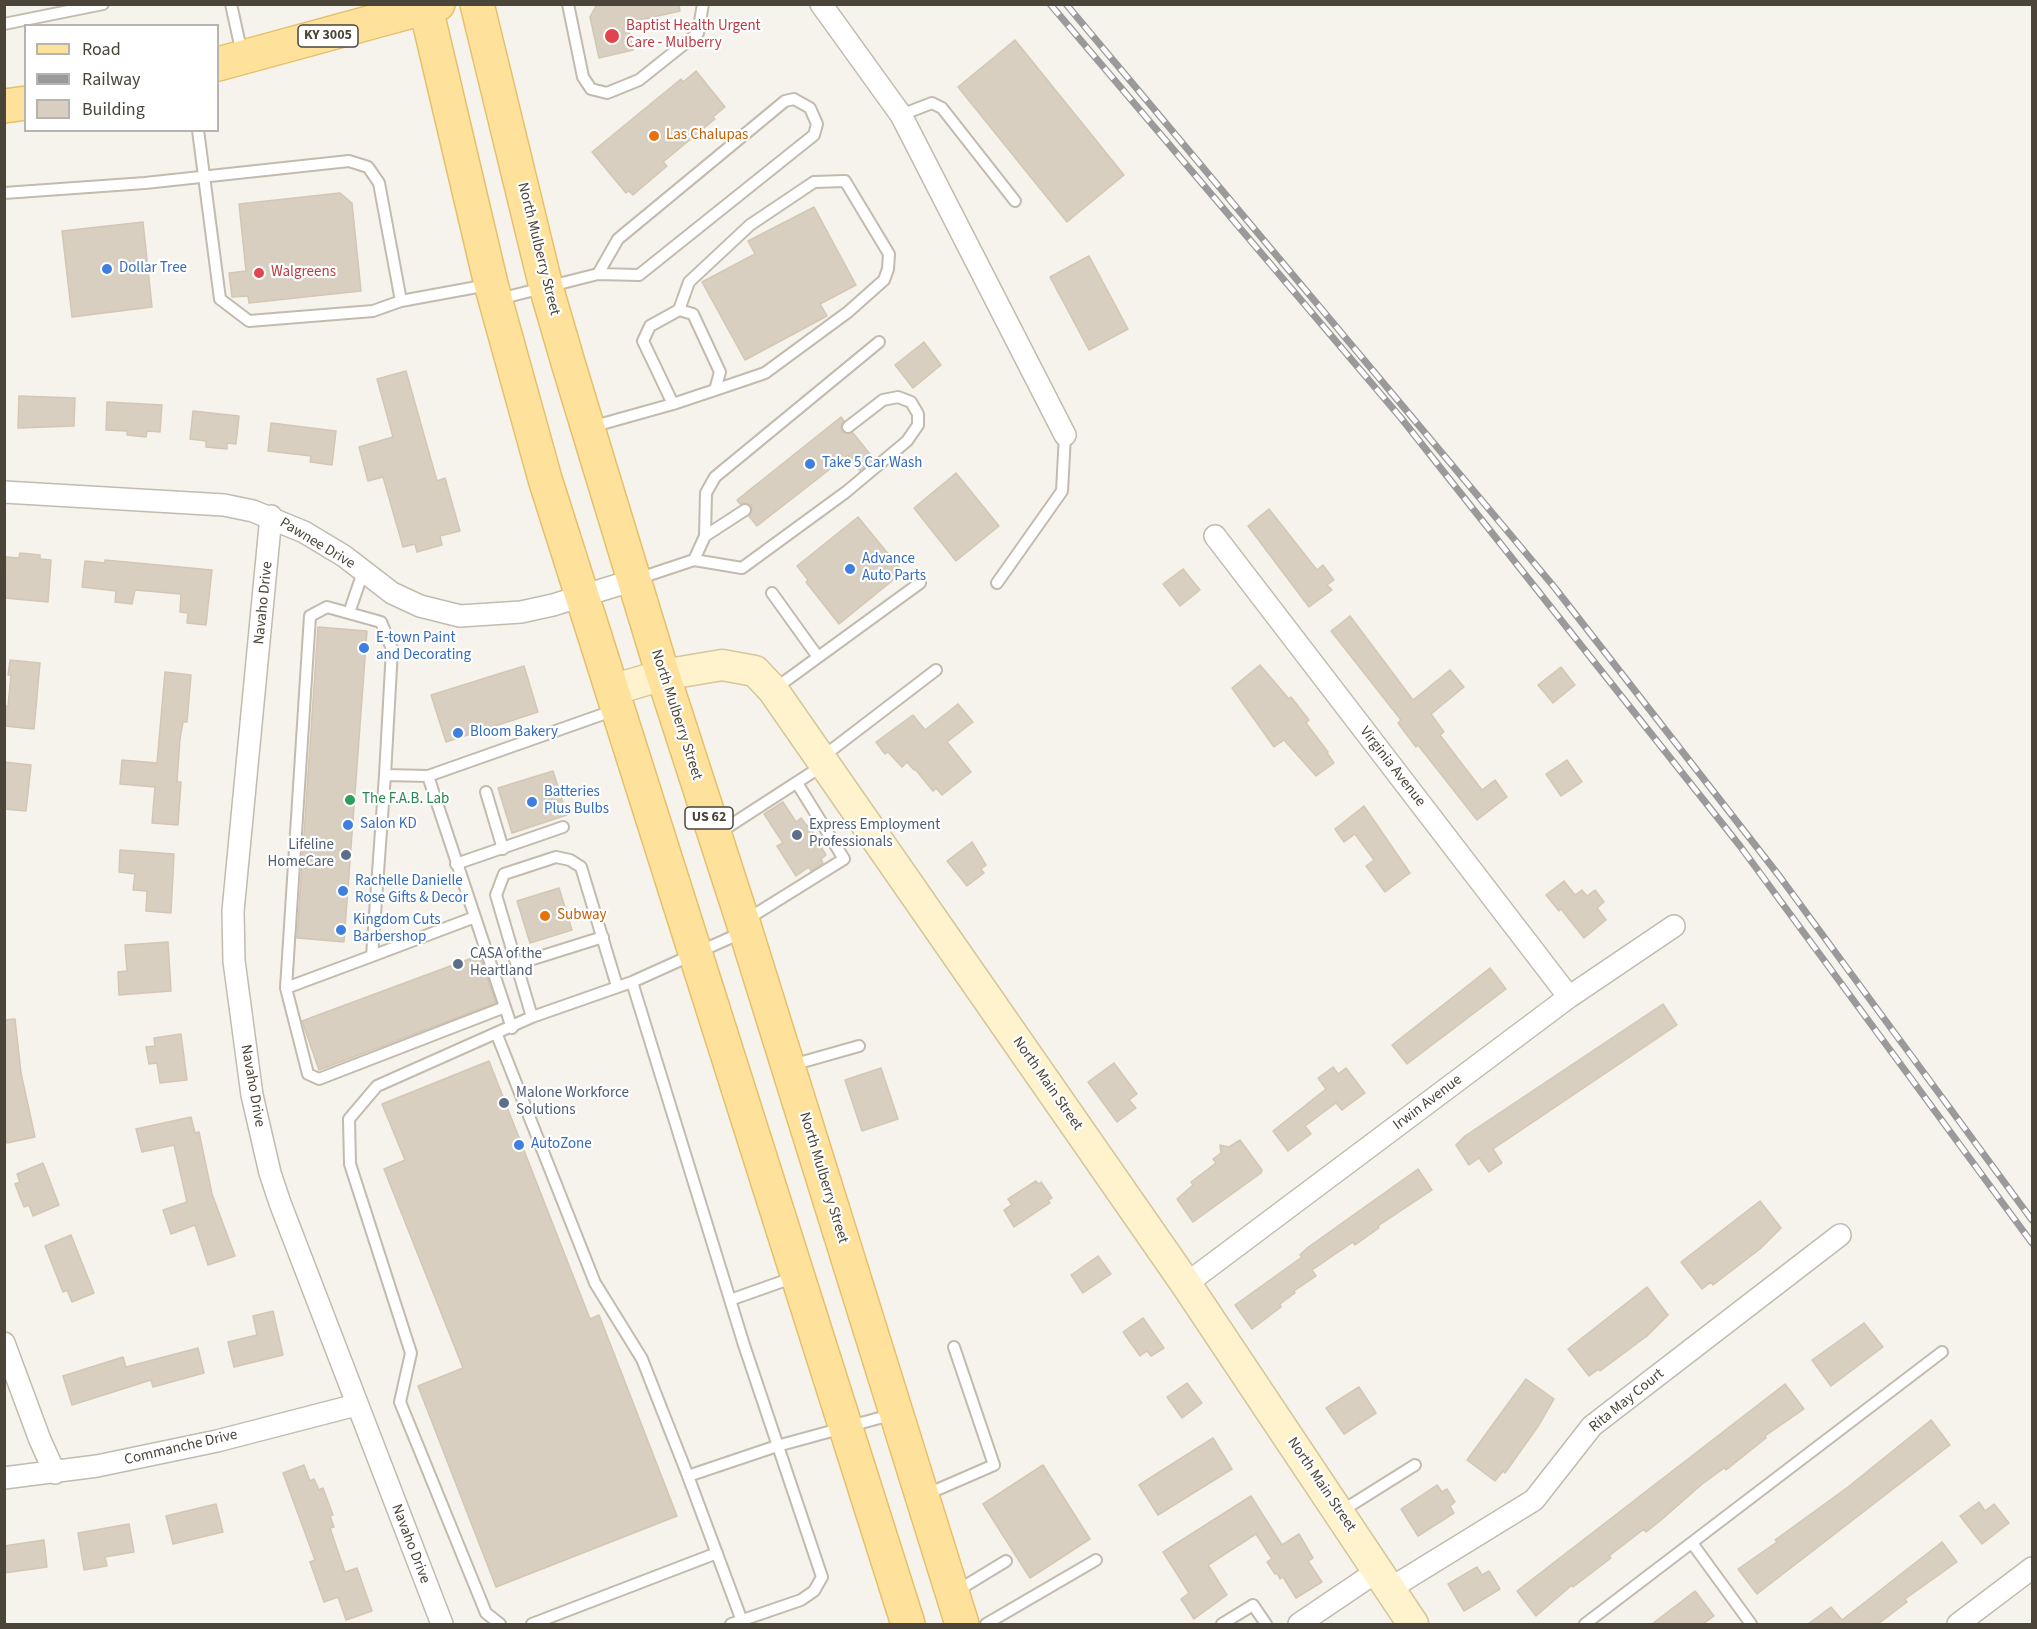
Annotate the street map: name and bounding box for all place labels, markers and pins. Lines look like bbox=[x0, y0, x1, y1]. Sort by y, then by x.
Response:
place label: Baptist Health Urgent Care - Mulberry bbox=[626, 18, 761, 53]
marker: Baptist Health Urgent Care - Mulberry bbox=[603, 27, 621, 45]
place label: Las Chalupas bbox=[666, 127, 748, 145]
marker: Las Chalupas bbox=[647, 129, 661, 143]
place label: Dollar Tree bbox=[119, 260, 187, 278]
marker: Dollar Tree bbox=[100, 262, 114, 276]
place label: Walgreens bbox=[271, 264, 336, 282]
marker: Walgreens bbox=[252, 266, 266, 280]
place label: Take 5 Car Wash bbox=[822, 455, 922, 473]
marker: Take 5 Car Wash bbox=[803, 457, 817, 471]
place label: Advance Auto Parts bbox=[862, 551, 926, 586]
marker: Advance Auto Parts bbox=[843, 562, 857, 576]
place label: E-town Paint and Decorating bbox=[376, 630, 471, 665]
marker: E-town Paint and Decorating bbox=[357, 641, 371, 655]
place label: Bloom Bakery bbox=[470, 724, 558, 742]
marker: Bloom Bakery bbox=[451, 726, 465, 740]
place label: Batteries Plus Bulbs bbox=[544, 784, 609, 819]
place label: The F.A.B. Lab bbox=[362, 791, 449, 809]
marker: The F.A.B. Lab bbox=[343, 793, 357, 807]
marker: Batteries Plus Bulbs bbox=[525, 795, 539, 809]
place label: Salon KD bbox=[360, 816, 417, 834]
place label: Express Employment Professionals bbox=[809, 817, 940, 852]
marker: Salon KD bbox=[341, 818, 355, 832]
marker: Express Employment Professionals bbox=[790, 828, 804, 842]
place label: Lifeline HomeCare bbox=[268, 837, 334, 872]
marker: Lifeline HomeCare bbox=[339, 848, 353, 862]
place label: Rachelle Danielle Rose Gifts & Decor bbox=[355, 873, 468, 908]
marker: Rachelle Danielle Rose Gifts & Decor bbox=[336, 884, 350, 898]
place label: Subway bbox=[557, 907, 607, 925]
marker: Subway bbox=[538, 909, 552, 923]
place label: Kingdom Cuts Barbershop bbox=[353, 912, 441, 947]
marker: Kingdom Cuts Barbershop bbox=[334, 923, 348, 937]
place label: CASA of the Heartland bbox=[470, 946, 542, 981]
marker: CASA of the Heartland bbox=[451, 957, 465, 971]
place label: Malone Workforce Solutions bbox=[516, 1085, 629, 1120]
marker: Malone Workforce Solutions bbox=[497, 1096, 511, 1110]
place label: AutoZone bbox=[531, 1136, 592, 1154]
marker: AutoZone bbox=[512, 1138, 526, 1152]

